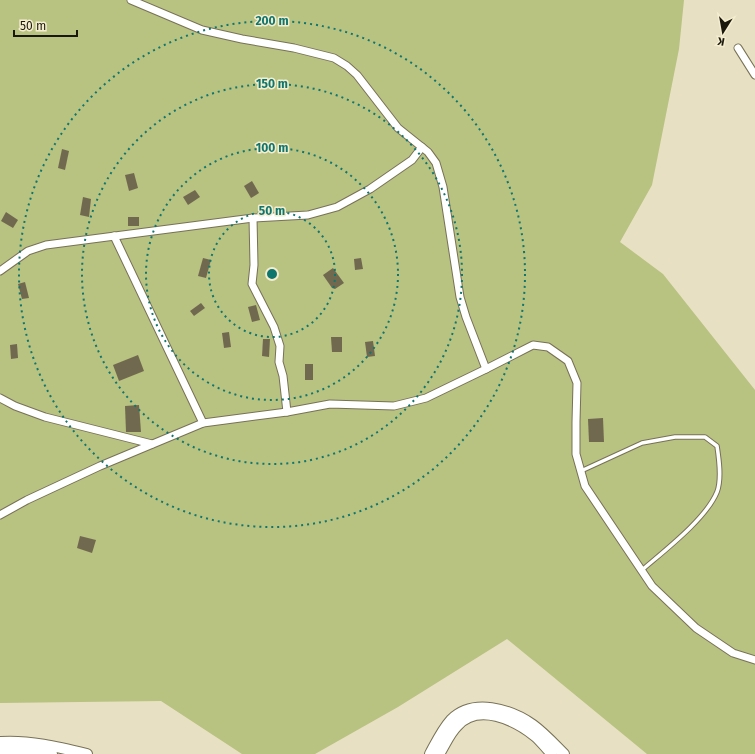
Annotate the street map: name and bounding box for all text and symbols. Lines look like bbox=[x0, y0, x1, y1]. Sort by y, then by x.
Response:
scale bar bbox=[14, 12, 77, 38]
north arrow bbox=[703, 12, 743, 52]
text: 200 m bbox=[255, 14, 289, 28]
text: 50 m bbox=[20, 19, 46, 33]
text: K bbox=[716, 34, 726, 48]
text: 150 m bbox=[256, 77, 288, 91]
text: 100 m bbox=[256, 141, 288, 155]
text: 50 m bbox=[259, 204, 285, 218]
centre of rings bbox=[265, 267, 279, 281]

